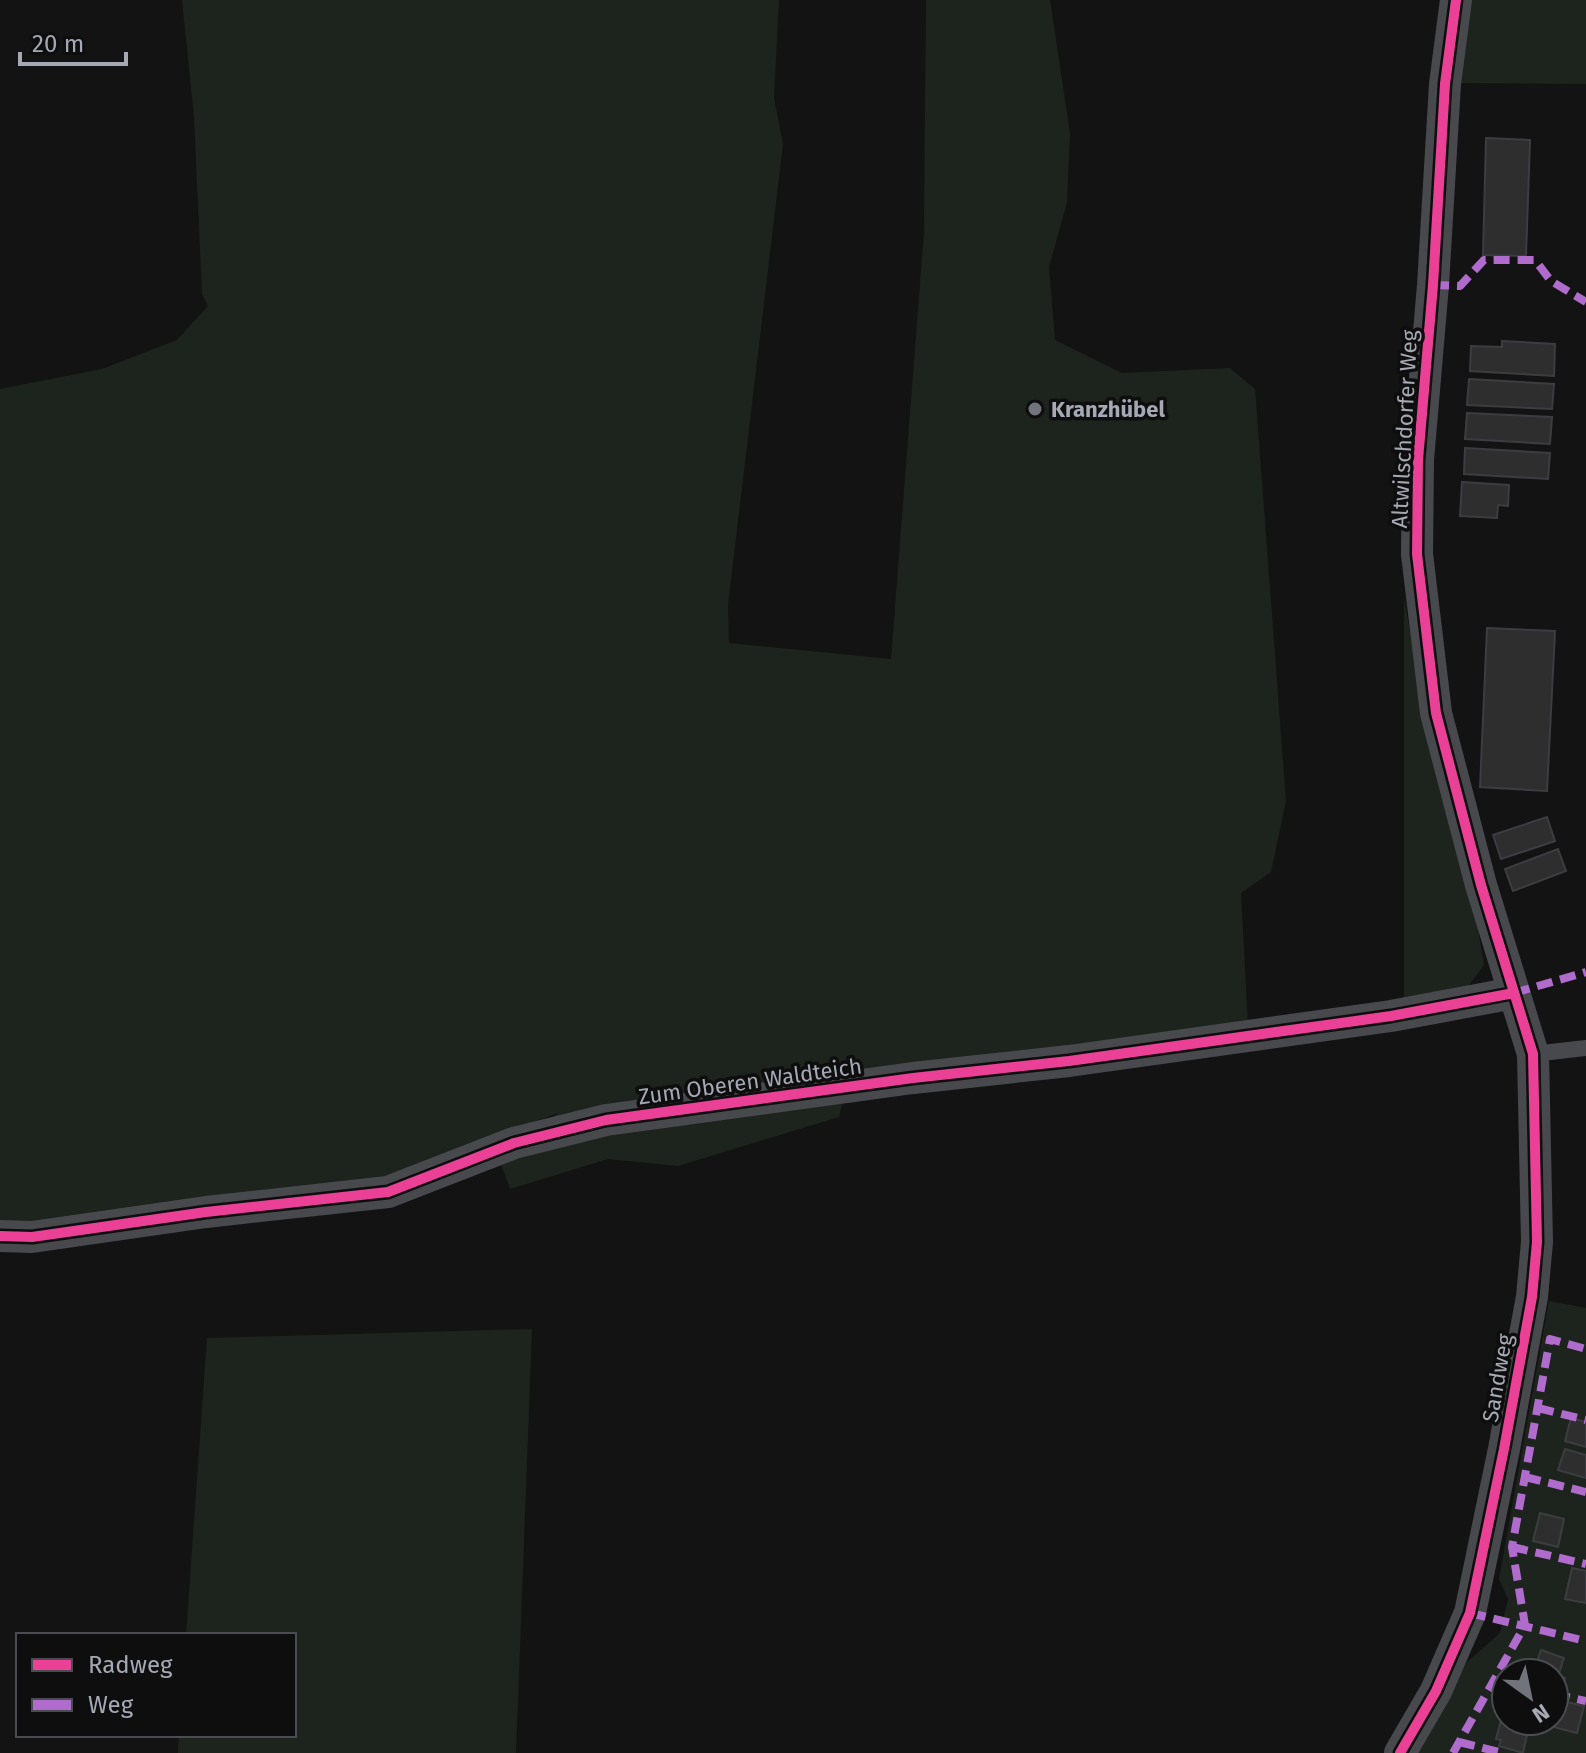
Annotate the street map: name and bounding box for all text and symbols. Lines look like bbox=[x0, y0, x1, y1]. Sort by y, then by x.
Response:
scale bar bbox=[20, 16, 126, 66]
text: 20 m bbox=[32, 30, 84, 58]
street label: Altwilschdorfer Weg bbox=[1386, 329, 1423, 529]
place label: Kranzhübel bbox=[1051, 396, 1165, 423]
marker: Kranzhübel bbox=[1026, 400, 1044, 418]
street label: Zum Oberen Waldteich bbox=[637, 1052, 864, 1111]
street label: Sandweg bbox=[1476, 1331, 1519, 1424]
legend bbox=[16, 1633, 296, 1737]
text: Radweg bbox=[88, 1651, 173, 1679]
north arrow bbox=[1490, 1657, 1570, 1737]
text: Weg bbox=[88, 1691, 134, 1719]
text: N bbox=[1527, 1698, 1554, 1729]

